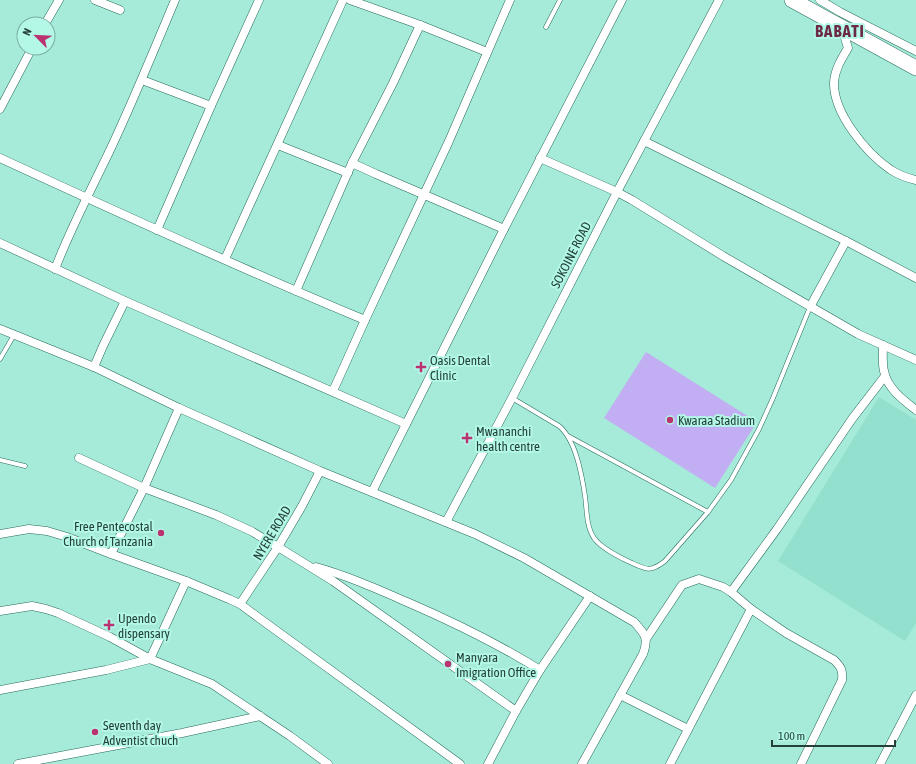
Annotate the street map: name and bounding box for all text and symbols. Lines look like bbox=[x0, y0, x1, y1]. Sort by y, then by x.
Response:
north arrow bbox=[16, 16, 56, 56]
district label: BABATI bbox=[815, 21, 865, 41]
text: N bbox=[20, 27, 34, 37]
street label: SOKOINE ROAD bbox=[548, 219, 594, 291]
place label: Oasis Dental Clinic bbox=[430, 353, 491, 383]
marker: Oasis Dental Clinic bbox=[415, 361, 427, 373]
place label: Kwaraa Stadium bbox=[678, 413, 755, 428]
marker: Kwaraa Stadium bbox=[665, 415, 675, 425]
place label: Mwananchi health centre bbox=[476, 424, 540, 454]
marker: Mwananchi health centre bbox=[461, 432, 473, 444]
street label: NYERE ROAD bbox=[250, 503, 294, 563]
place label: Free Pentecostal Church of Tanzania bbox=[63, 519, 154, 549]
marker: Free Pentecostal Church of Tanzania bbox=[156, 528, 166, 538]
place label: Upendo dispensary bbox=[118, 611, 171, 641]
marker: Upendo dispensary bbox=[103, 619, 115, 631]
place label: Manyara Imigration Office bbox=[456, 650, 536, 680]
marker: Manyara Imigration Office bbox=[443, 659, 453, 669]
place label: Seventh day Adventist chuch bbox=[103, 718, 178, 748]
scale bar bbox=[772, 722, 895, 748]
marker: Seventh day Adventist chuch bbox=[90, 727, 100, 737]
text: 100 m bbox=[778, 729, 805, 743]

